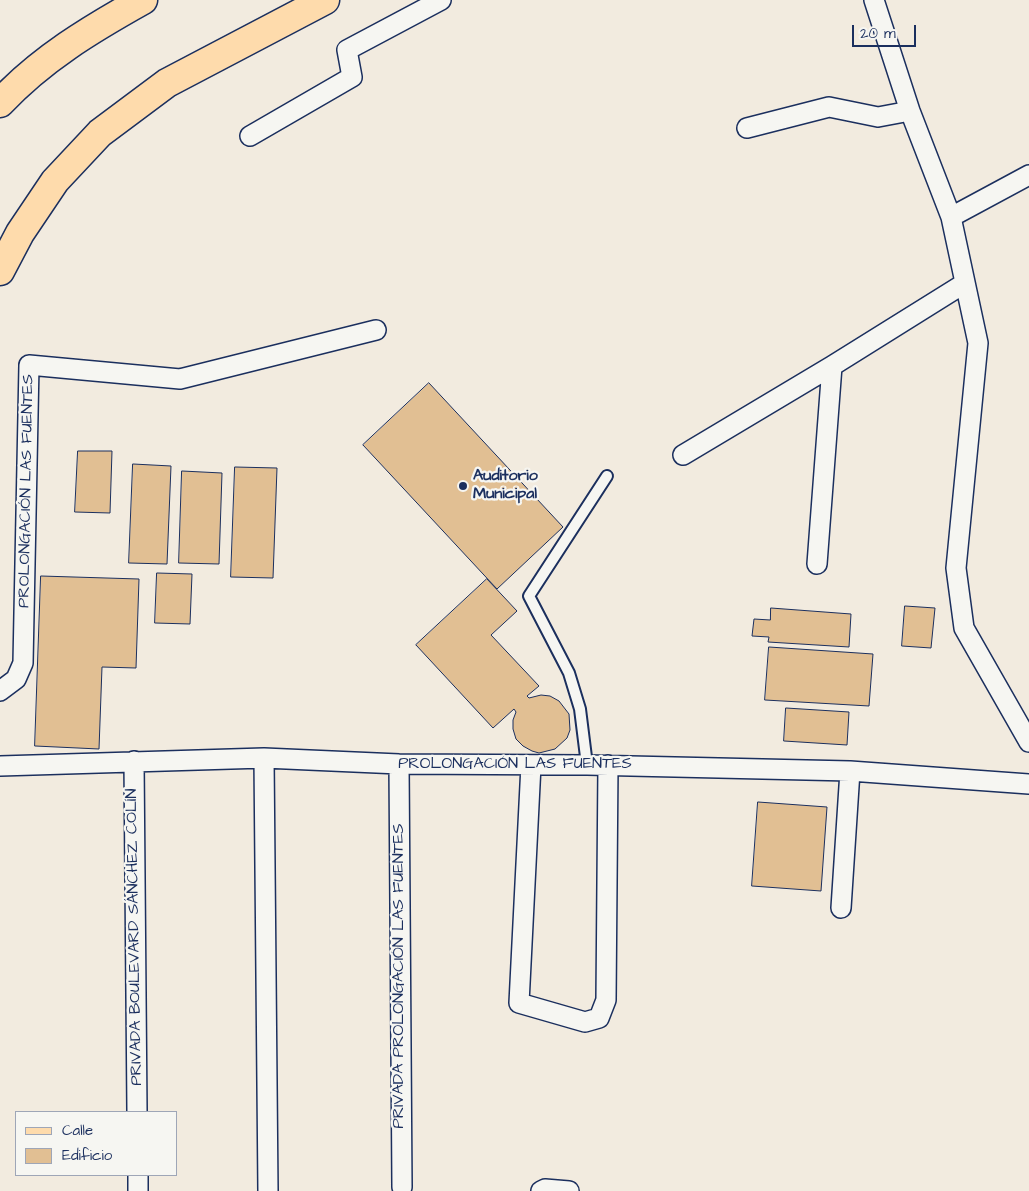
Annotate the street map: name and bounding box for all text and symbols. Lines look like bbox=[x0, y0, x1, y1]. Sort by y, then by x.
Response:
scale bar bbox=[854, 15, 918, 47]
text: 20 m bbox=[860, 23, 896, 44]
street label: PROLONGACIÓN LAS FUENTES bbox=[15, 374, 39, 608]
place label: Auditorio Municipal bbox=[473, 467, 538, 505]
marker: Auditorio Municipal bbox=[457, 480, 469, 492]
street label: PROLONGACIÓN LAS FUENTES bbox=[398, 755, 632, 775]
street label: PRIVADA BOULEVARD SÁNCHEZ COLÍN bbox=[123, 788, 147, 1086]
street label: PRIVADA PROLONGACIÓN LAS FUENTES bbox=[390, 823, 410, 1129]
legend bbox=[15, 1111, 178, 1176]
text: Calle bbox=[62, 1120, 93, 1141]
text: Edificio bbox=[62, 1145, 112, 1166]

